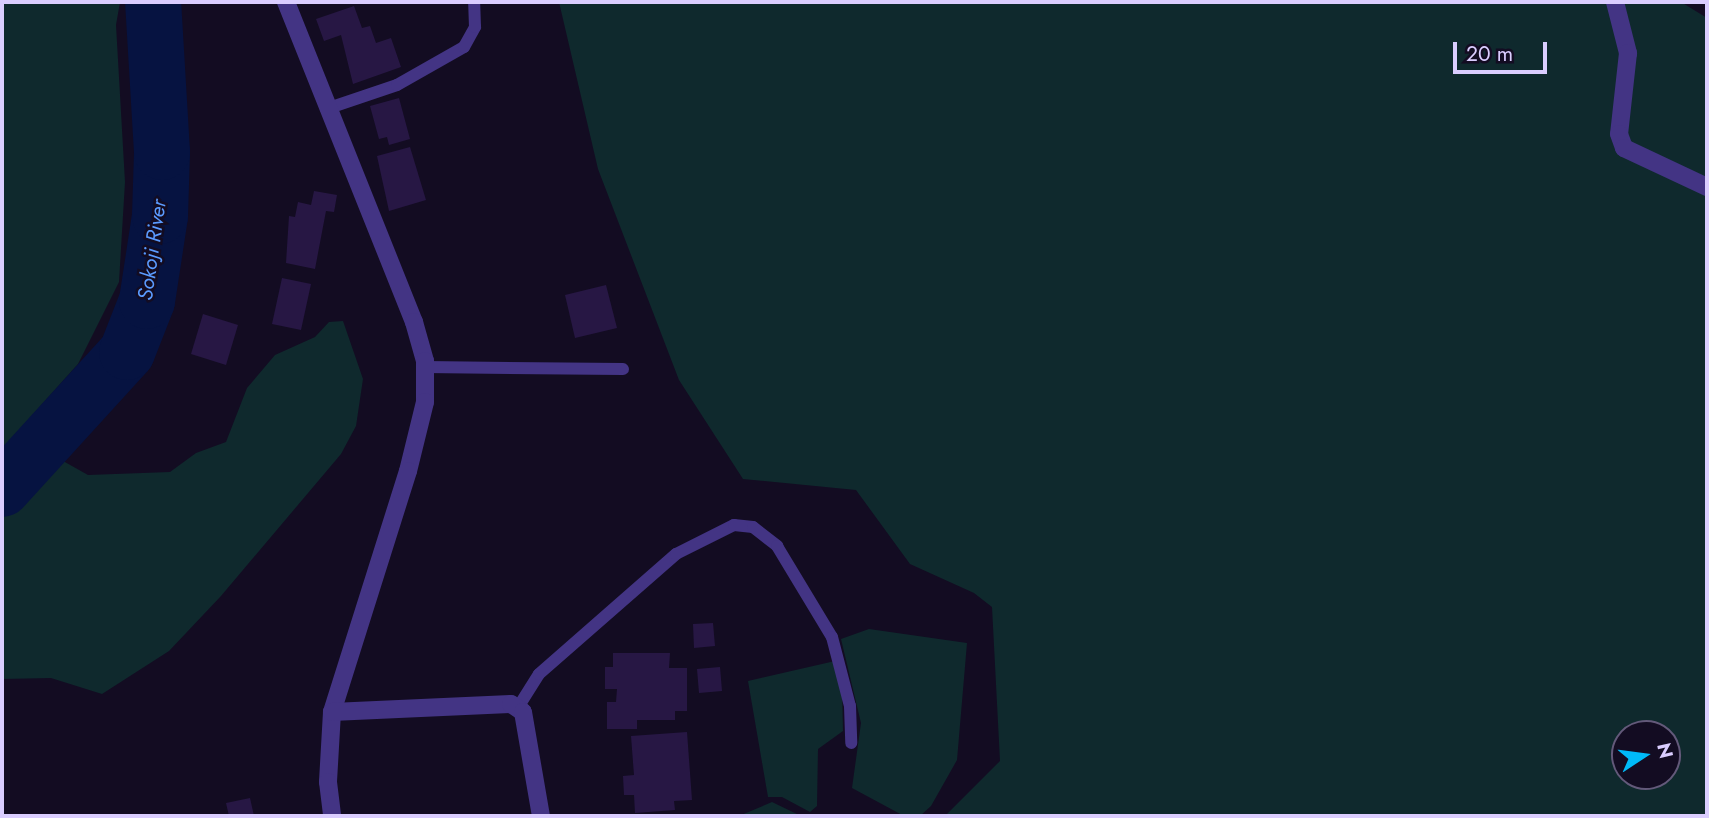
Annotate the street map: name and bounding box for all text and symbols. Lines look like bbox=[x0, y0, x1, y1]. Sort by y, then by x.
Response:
scale bar bbox=[1457, 28, 1552, 72]
text: 20 m bbox=[1466, 39, 1513, 69]
water label: Sokoji River bbox=[132, 198, 172, 302]
north arrow bbox=[1611, 720, 1681, 790]
text: N bbox=[1650, 740, 1680, 761]

